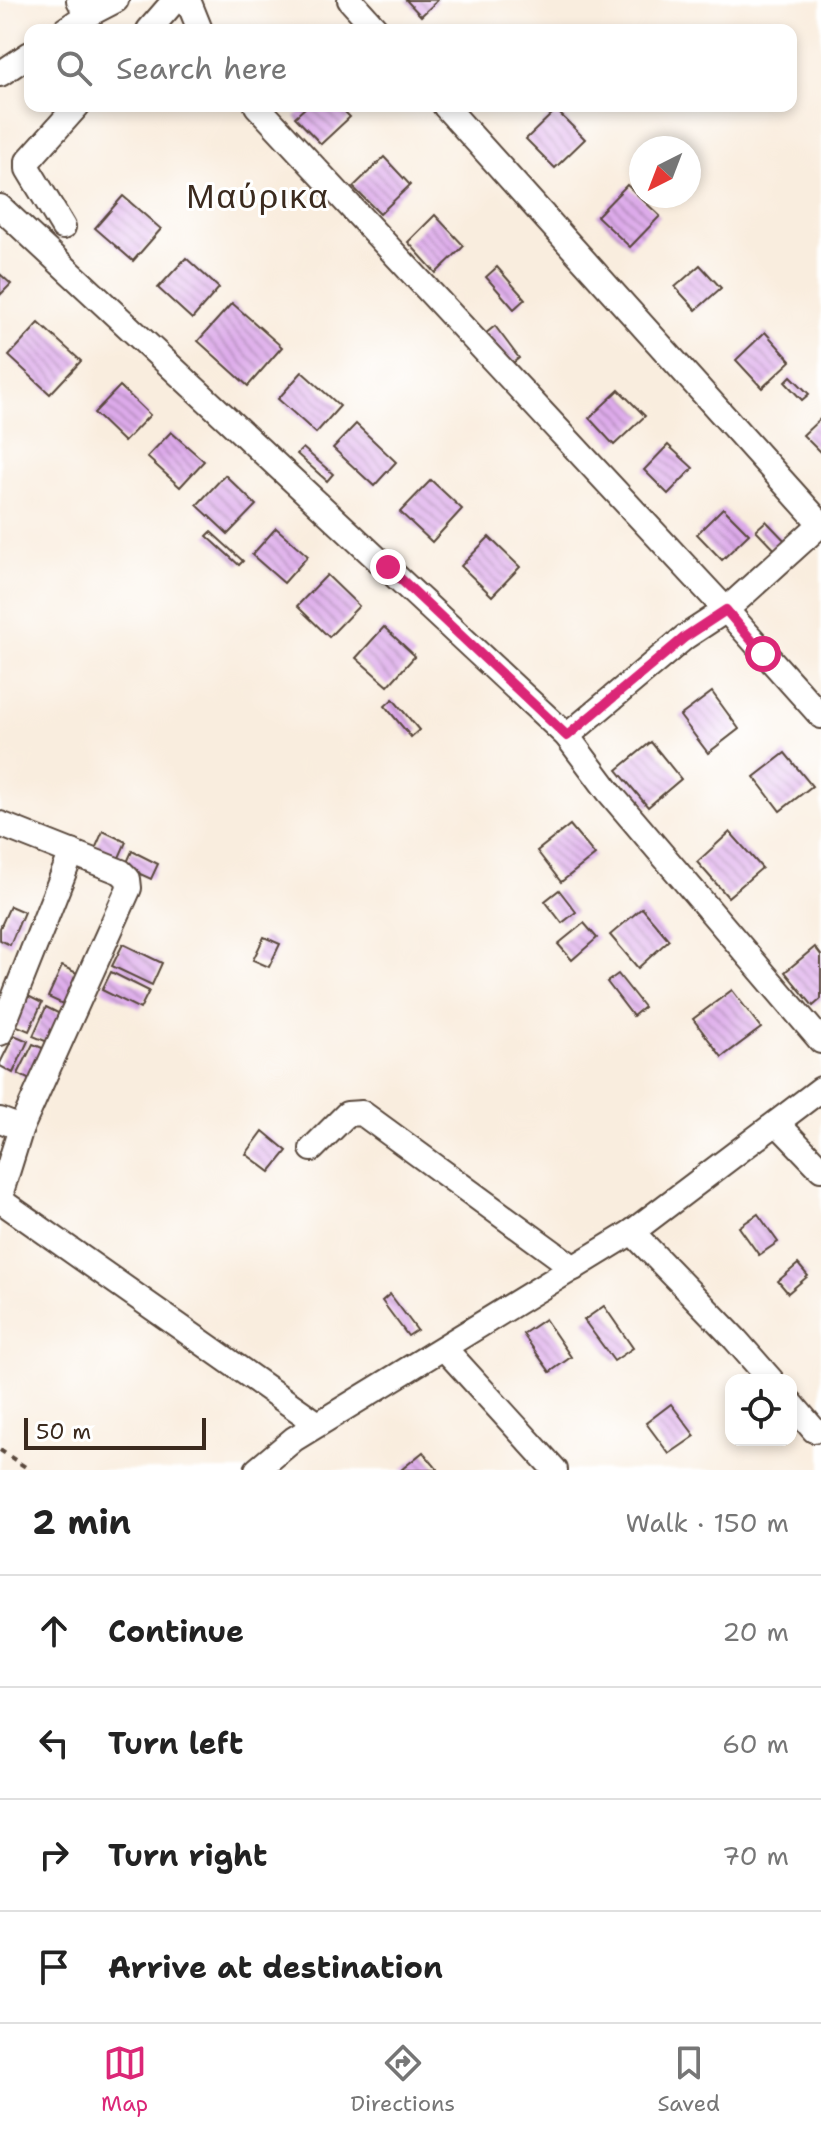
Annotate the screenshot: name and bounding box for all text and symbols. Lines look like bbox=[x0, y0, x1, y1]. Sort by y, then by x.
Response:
search box bbox=[24, 24, 797, 112]
icon: search bbox=[52, 46, 96, 90]
text: Search here bbox=[116, 48, 287, 89]
north arrow bbox=[629, 136, 701, 208]
district label: Μαύρικα bbox=[186, 173, 330, 219]
route end bbox=[370, 549, 406, 585]
route start bbox=[745, 636, 781, 672]
map controls bbox=[725, 1374, 797, 1446]
button: locate bbox=[725, 1374, 797, 1446]
scale bar bbox=[24, 1414, 206, 1450]
text: 50 m bbox=[36, 1417, 91, 1446]
text: 2 min bbox=[32, 1499, 131, 1545]
text: Walk · 150 m bbox=[626, 1505, 789, 1540]
icon: ahead bbox=[32, 1609, 76, 1653]
text: Continue bbox=[108, 1611, 244, 1652]
text: 20 m bbox=[722, 1614, 789, 1649]
icon: left bbox=[32, 1721, 76, 1765]
text: Turn left bbox=[108, 1723, 243, 1764]
text: 60 m bbox=[722, 1726, 789, 1761]
icon: right bbox=[32, 1833, 76, 1877]
text: Turn right bbox=[108, 1835, 267, 1876]
text: 70 m bbox=[722, 1838, 789, 1873]
icon: arrive bbox=[32, 1945, 76, 1989]
text: Arrive at destination bbox=[108, 1947, 443, 1988]
tab: Map bbox=[101, 2041, 148, 2118]
tab: Directions bbox=[350, 2041, 455, 2118]
tab: Saved bbox=[657, 2041, 720, 2118]

